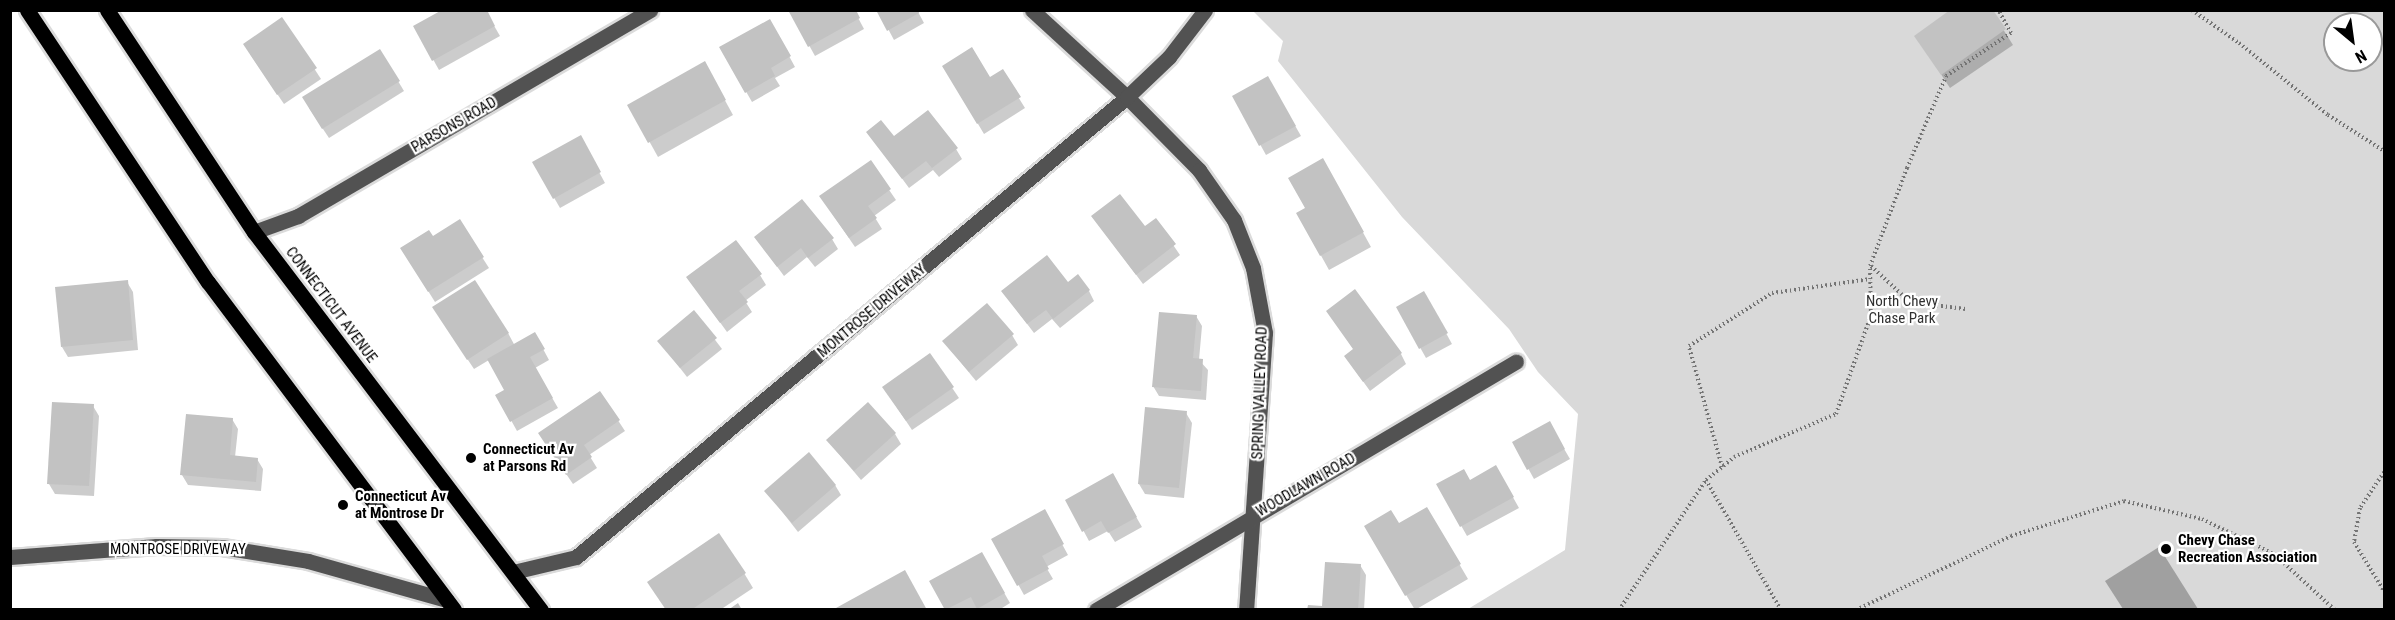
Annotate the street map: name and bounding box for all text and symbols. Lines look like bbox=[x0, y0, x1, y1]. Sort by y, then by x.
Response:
north arrow bbox=[2323, 12, 2383, 72]
text: N bbox=[2352, 46, 2370, 67]
street label: PARSONS ROAD bbox=[408, 93, 500, 157]
street label: CONNECTICUT AVENUE bbox=[281, 243, 381, 367]
street label: MONTROSE DRIVEWAY bbox=[814, 260, 930, 362]
park label: North Chevy Chase Park bbox=[1866, 292, 1938, 327]
street label: SPRING VALLEY ROAD bbox=[1249, 326, 1271, 460]
place label: Connecticut Av at Parsons Rd bbox=[483, 440, 574, 475]
street label: WOODLAWN ROAD bbox=[1253, 449, 1359, 521]
marker: Connecticut Av at Parsons Rd bbox=[464, 451, 478, 465]
place label: Connecticut Av at Montrose Dr bbox=[355, 487, 446, 522]
marker: Connecticut Av at Montrose Dr bbox=[336, 498, 350, 512]
place label: Chevy Chase Recreation Association bbox=[2178, 531, 2317, 566]
street label: MONTROSE DRIVEWAY bbox=[110, 541, 246, 559]
marker: Chevy Chase Recreation Association bbox=[2159, 542, 2173, 556]

